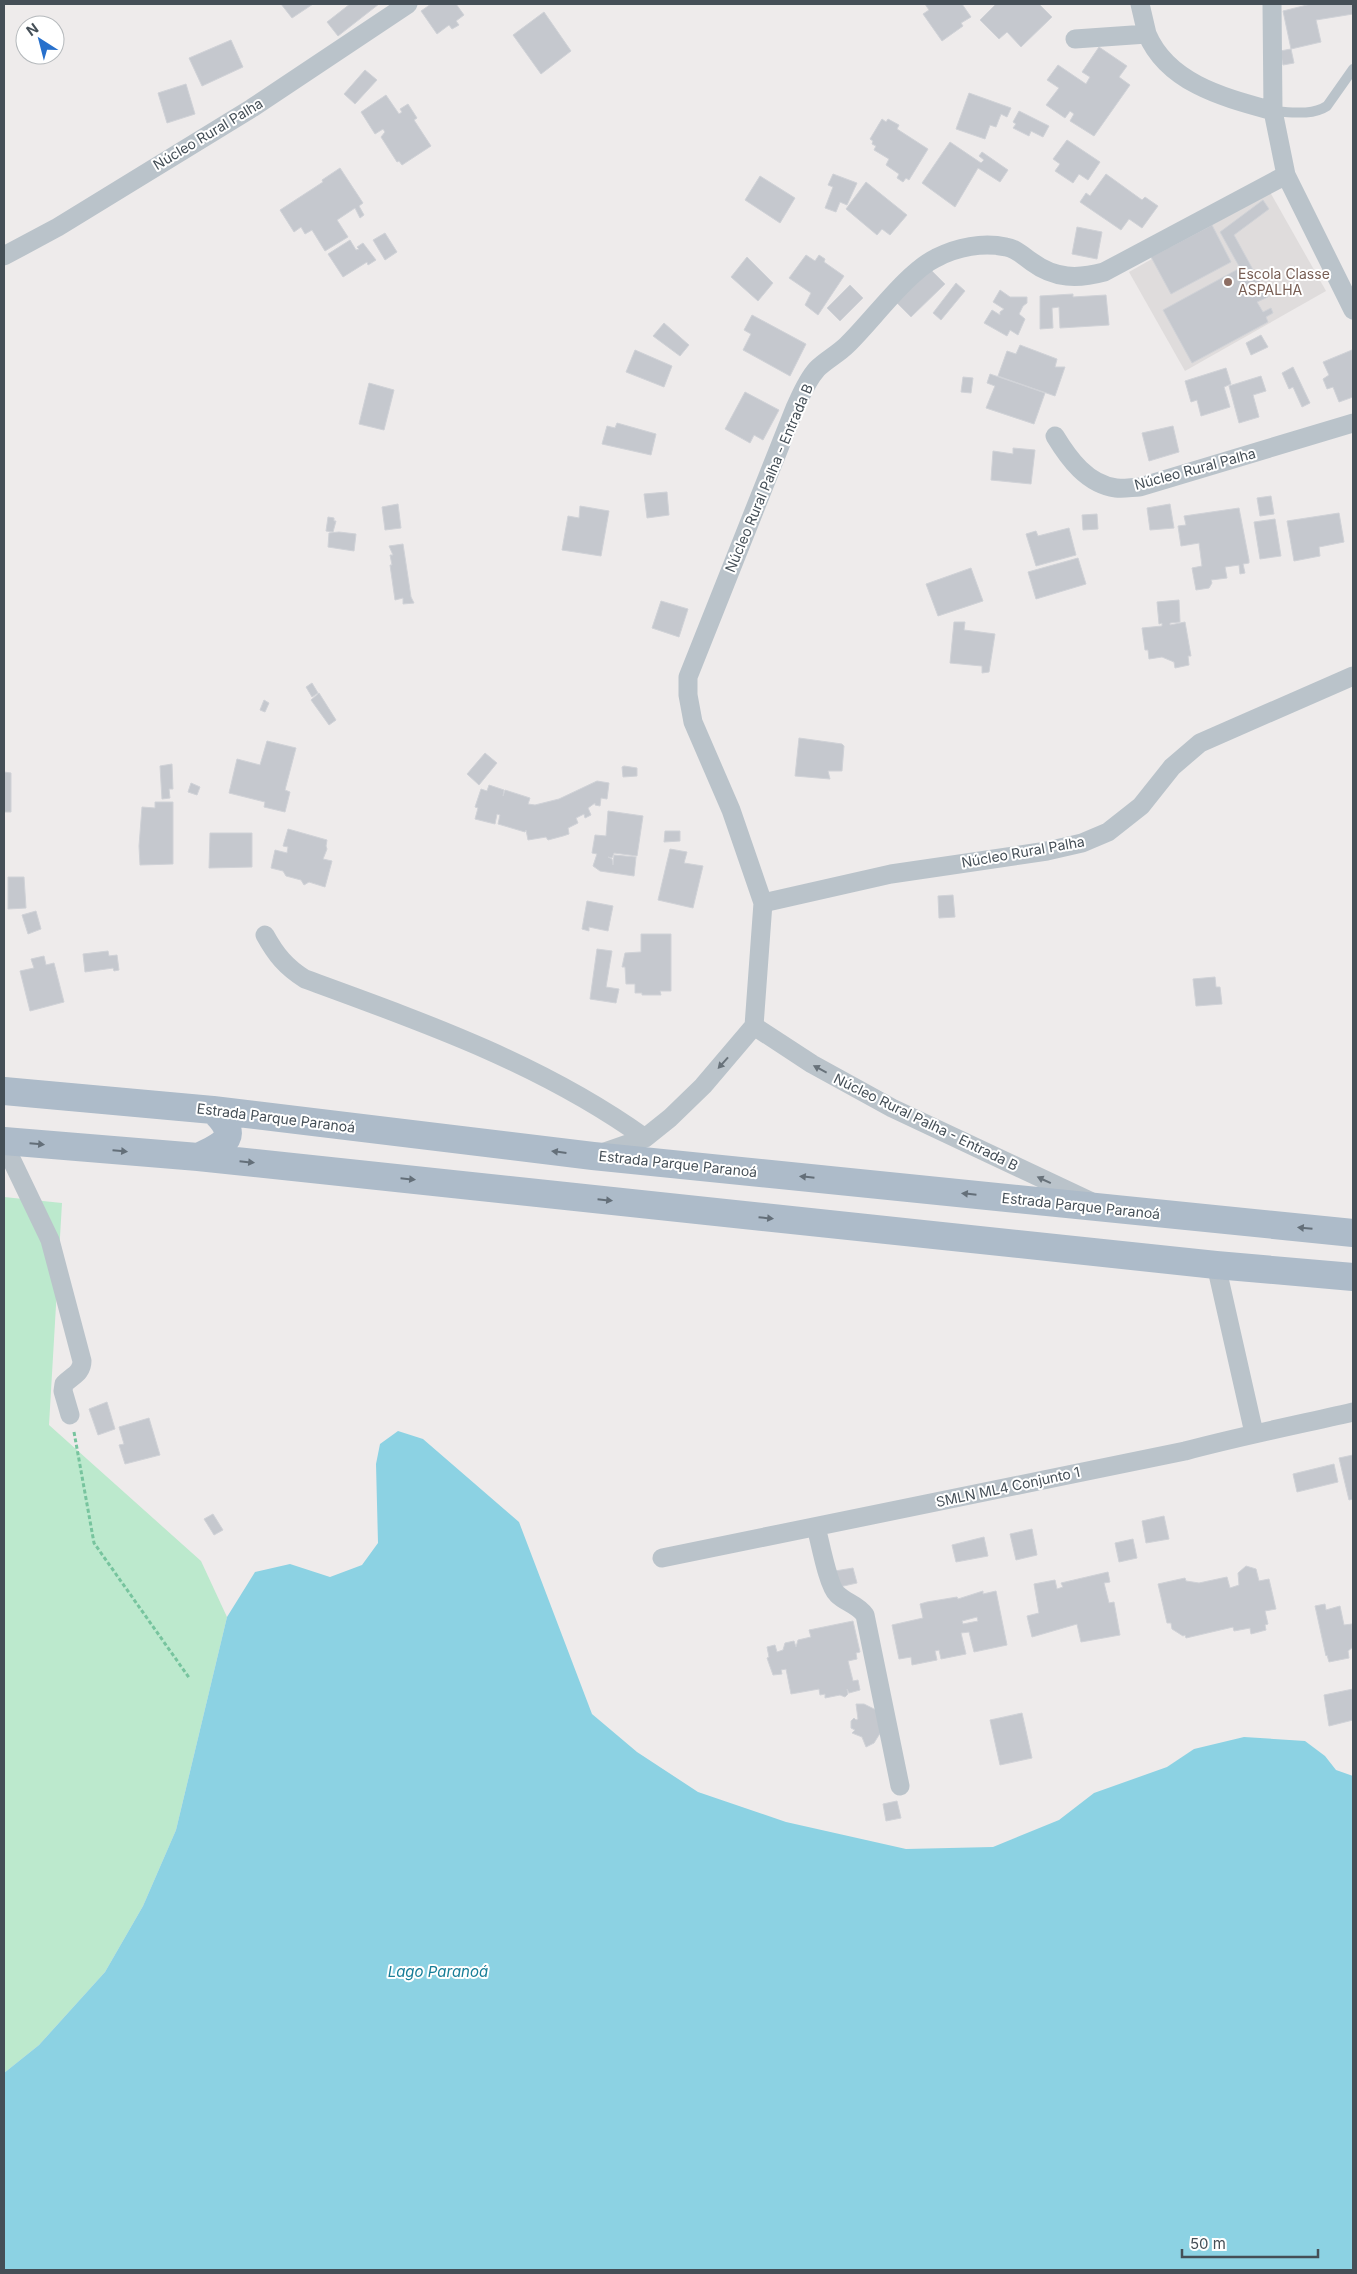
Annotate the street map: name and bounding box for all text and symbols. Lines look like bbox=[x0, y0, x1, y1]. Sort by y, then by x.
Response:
north arrow bbox=[15, 15, 65, 65]
text: N bbox=[23, 19, 41, 39]
street label: Núcleo Rural Palha bbox=[150, 94, 266, 173]
place label: Escola Classe ASPALHA bbox=[1238, 265, 1330, 298]
marker: Escola Classe ASPALHA bbox=[1222, 276, 1234, 288]
street label: Núcleo Rural Palha - Entrada B bbox=[721, 381, 816, 575]
street label: Núcleo Rural Palha bbox=[1132, 444, 1257, 493]
street label: Núcleo Rural Palha bbox=[960, 832, 1086, 871]
one-way arrow bbox=[717, 1057, 728, 1070]
one-way arrow bbox=[813, 1064, 826, 1073]
street label: Núcleo Rural Palha - Entrada B bbox=[831, 1069, 1021, 1174]
street label: Estrada Parque Paranoá bbox=[196, 1099, 356, 1136]
one-way arrow bbox=[30, 1140, 46, 1148]
street label: Estrada Parque Paranoá bbox=[598, 1147, 758, 1180]
one-way arrow bbox=[112, 1148, 128, 1156]
one-way arrow bbox=[550, 1148, 566, 1156]
one-way arrow bbox=[239, 1158, 255, 1166]
one-way arrow bbox=[799, 1173, 815, 1181]
one-way arrow bbox=[1037, 1175, 1051, 1183]
one-way arrow bbox=[401, 1176, 417, 1184]
street label: Estrada Parque Paranoá bbox=[1001, 1189, 1161, 1222]
one-way arrow bbox=[961, 1190, 977, 1198]
one-way arrow bbox=[597, 1197, 613, 1205]
one-way arrow bbox=[759, 1214, 775, 1222]
one-way arrow bbox=[1296, 1224, 1312, 1232]
street label: SMLN ML4 Conjunto 1 bbox=[934, 1463, 1082, 1510]
water label: Lago Paranoá bbox=[388, 1962, 488, 1981]
scale bar bbox=[1182, 2226, 1318, 2258]
text: 50 m bbox=[1190, 2234, 1226, 2253]

